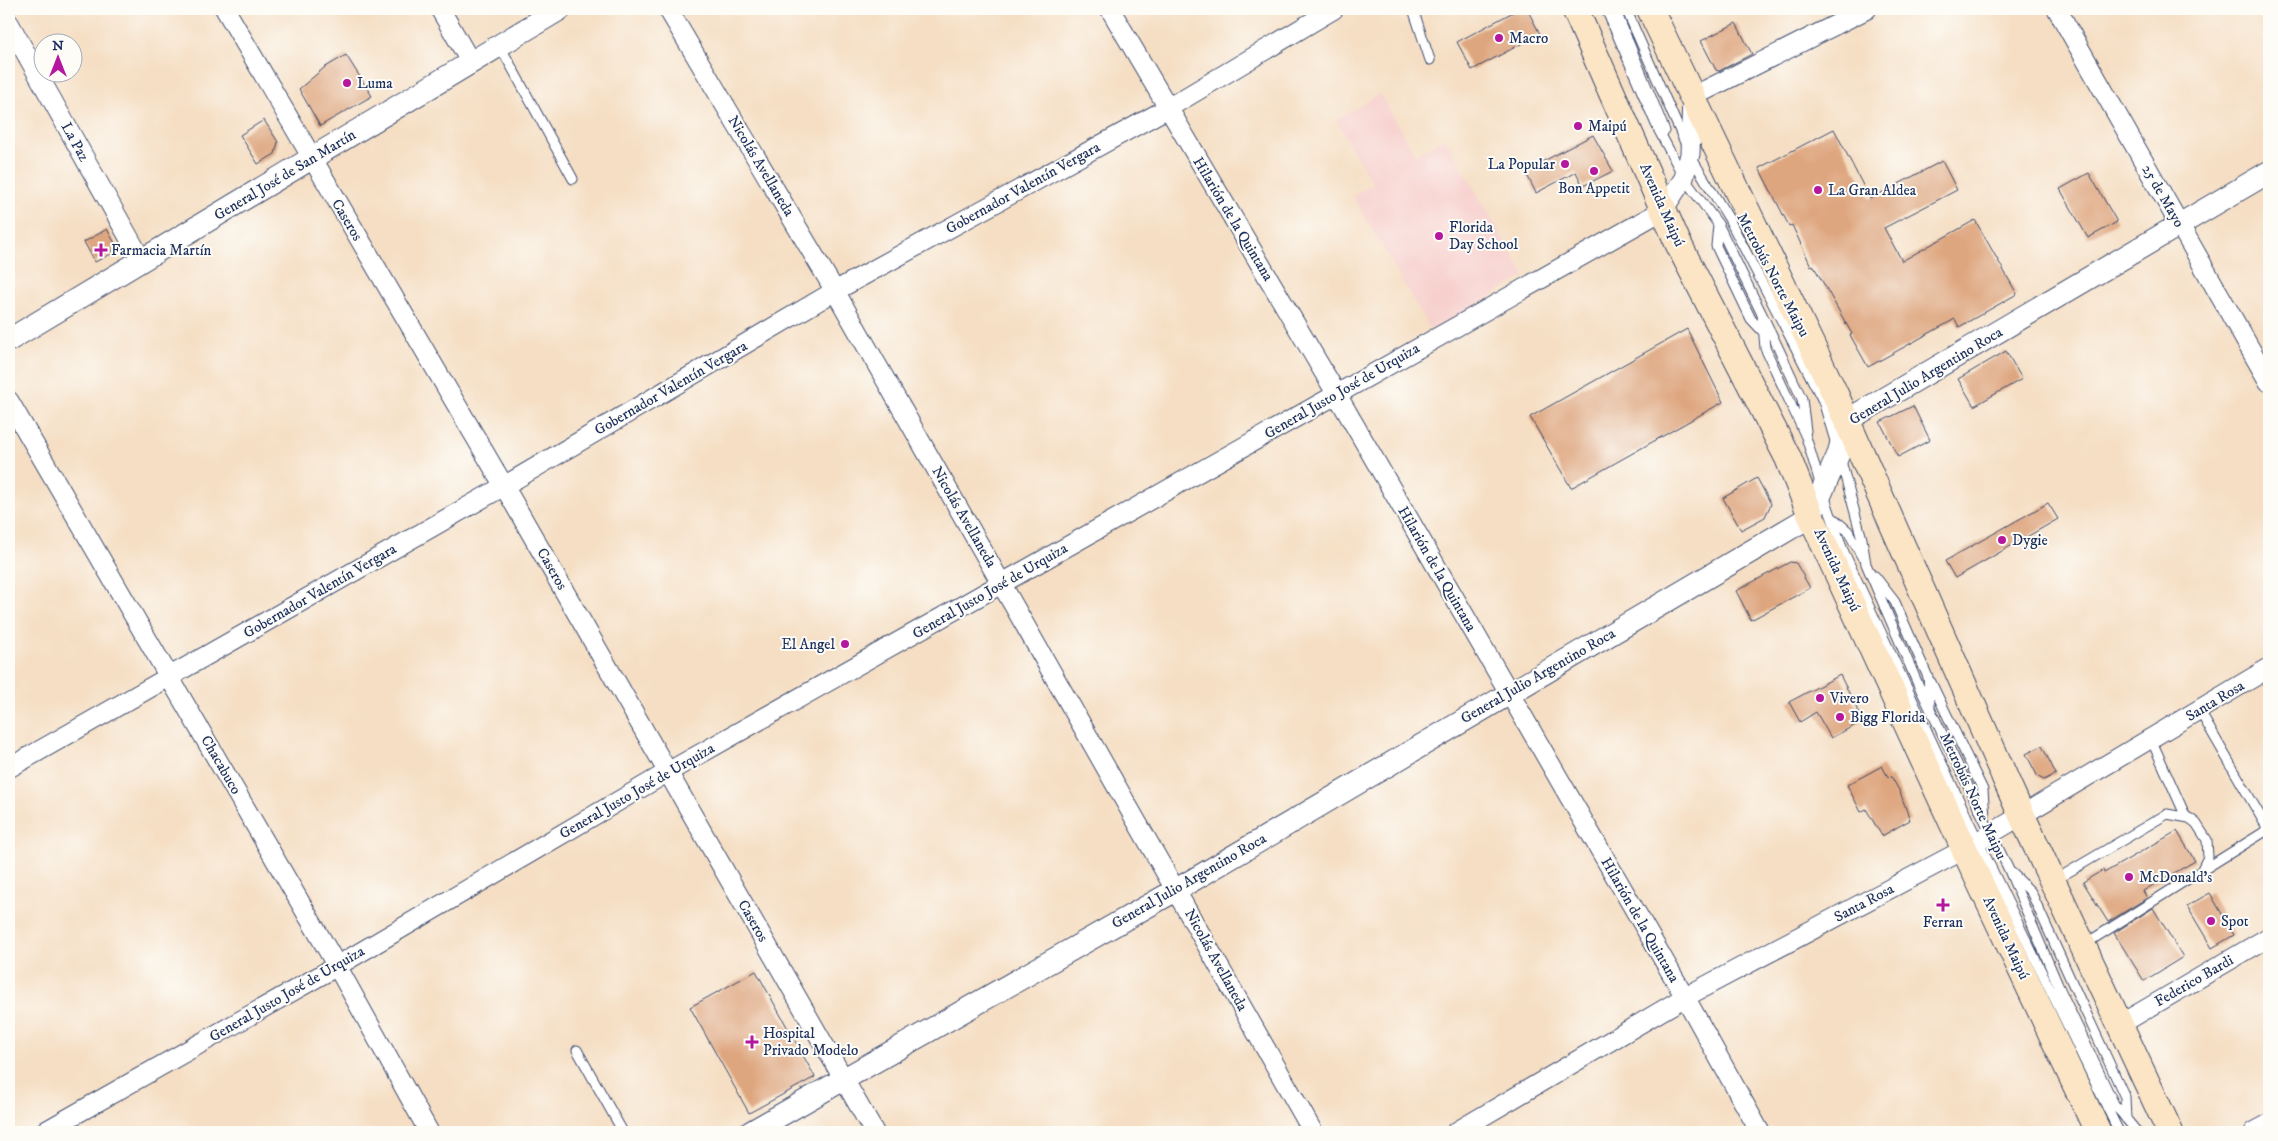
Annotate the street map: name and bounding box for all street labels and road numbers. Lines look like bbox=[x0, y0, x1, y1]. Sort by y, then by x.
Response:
street label: Nicolás Avellaneda bbox=[724, 112, 799, 220]
street label: La Paz bbox=[57, 119, 94, 165]
street label: General José de San Martín bbox=[211, 125, 360, 225]
street label: Gobernador Valentín Vergara bbox=[943, 137, 1104, 238]
street label: Hilarión de la Quintana bbox=[1188, 153, 1278, 285]
street label: Avenida Maipú bbox=[1635, 160, 1689, 250]
street label: 25 de Mayo bbox=[2137, 161, 2189, 231]
street label: Caseros bbox=[327, 196, 367, 244]
street label: Metrobús Norte Maipu bbox=[1732, 210, 1814, 340]
street label: General Julio Argentino Roca bbox=[1846, 322, 2007, 429]
street label: Gobernador Valentín Vergara bbox=[591, 336, 751, 440]
street label: General Justo José de Urquiza bbox=[1261, 338, 1424, 443]
street label: Nicolás Avellaneda bbox=[927, 463, 1001, 572]
street label: Hilarión de la Quintana bbox=[1393, 503, 1481, 636]
street label: Avenida Maipú bbox=[1809, 525, 1865, 615]
street label: General Justo José de Urquiza bbox=[909, 538, 1072, 643]
street label: Gobernador Valentín Vergara bbox=[240, 539, 400, 643]
street label: Caseros bbox=[532, 545, 572, 593]
street label: General Julio Argentino Roca bbox=[1457, 624, 1619, 728]
street label: Santa Rosa bbox=[2182, 676, 2248, 726]
street label: Metrobús Norte Maipu bbox=[1935, 730, 2011, 862]
street label: Chacabuco bbox=[197, 732, 245, 798]
street label: General Justo José de Urquiza bbox=[556, 738, 719, 843]
street label: General Julio Argentino Roca bbox=[1108, 829, 1270, 933]
street label: Hilarión de la Quintana bbox=[1596, 854, 1684, 987]
street label: Santa Rosa bbox=[1831, 879, 1898, 927]
street label: Avenida Maipú bbox=[1978, 893, 2034, 983]
street label: Caseros bbox=[733, 897, 773, 945]
street label: Nicolás Avellaneda bbox=[1180, 906, 1252, 1015]
street label: General Justo José de Urquiza bbox=[206, 941, 369, 1046]
street label: Federico Bardi bbox=[2151, 951, 2237, 1011]

